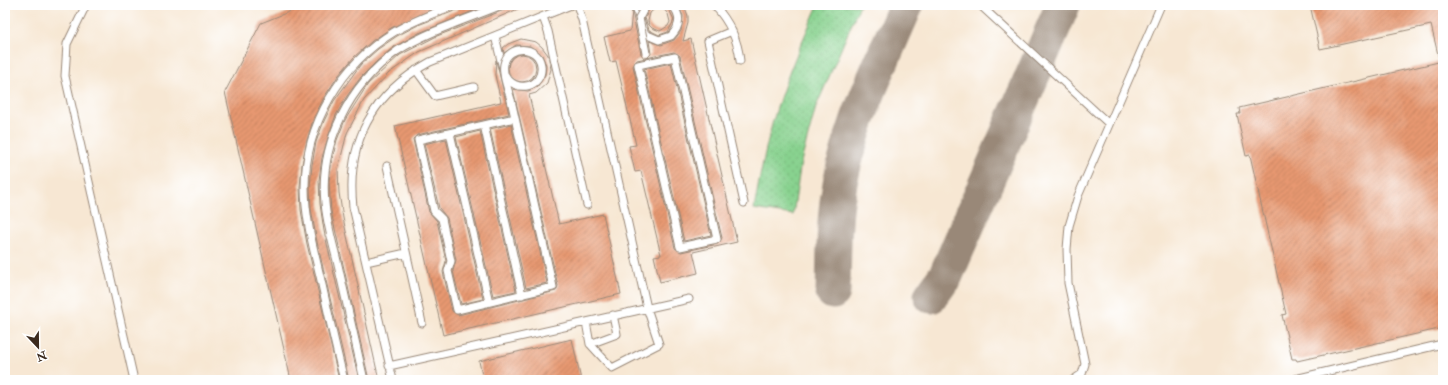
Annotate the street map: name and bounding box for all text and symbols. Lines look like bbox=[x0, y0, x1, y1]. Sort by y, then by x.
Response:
north arrow bbox=[18, 327, 58, 367]
text: N bbox=[33, 348, 49, 364]

